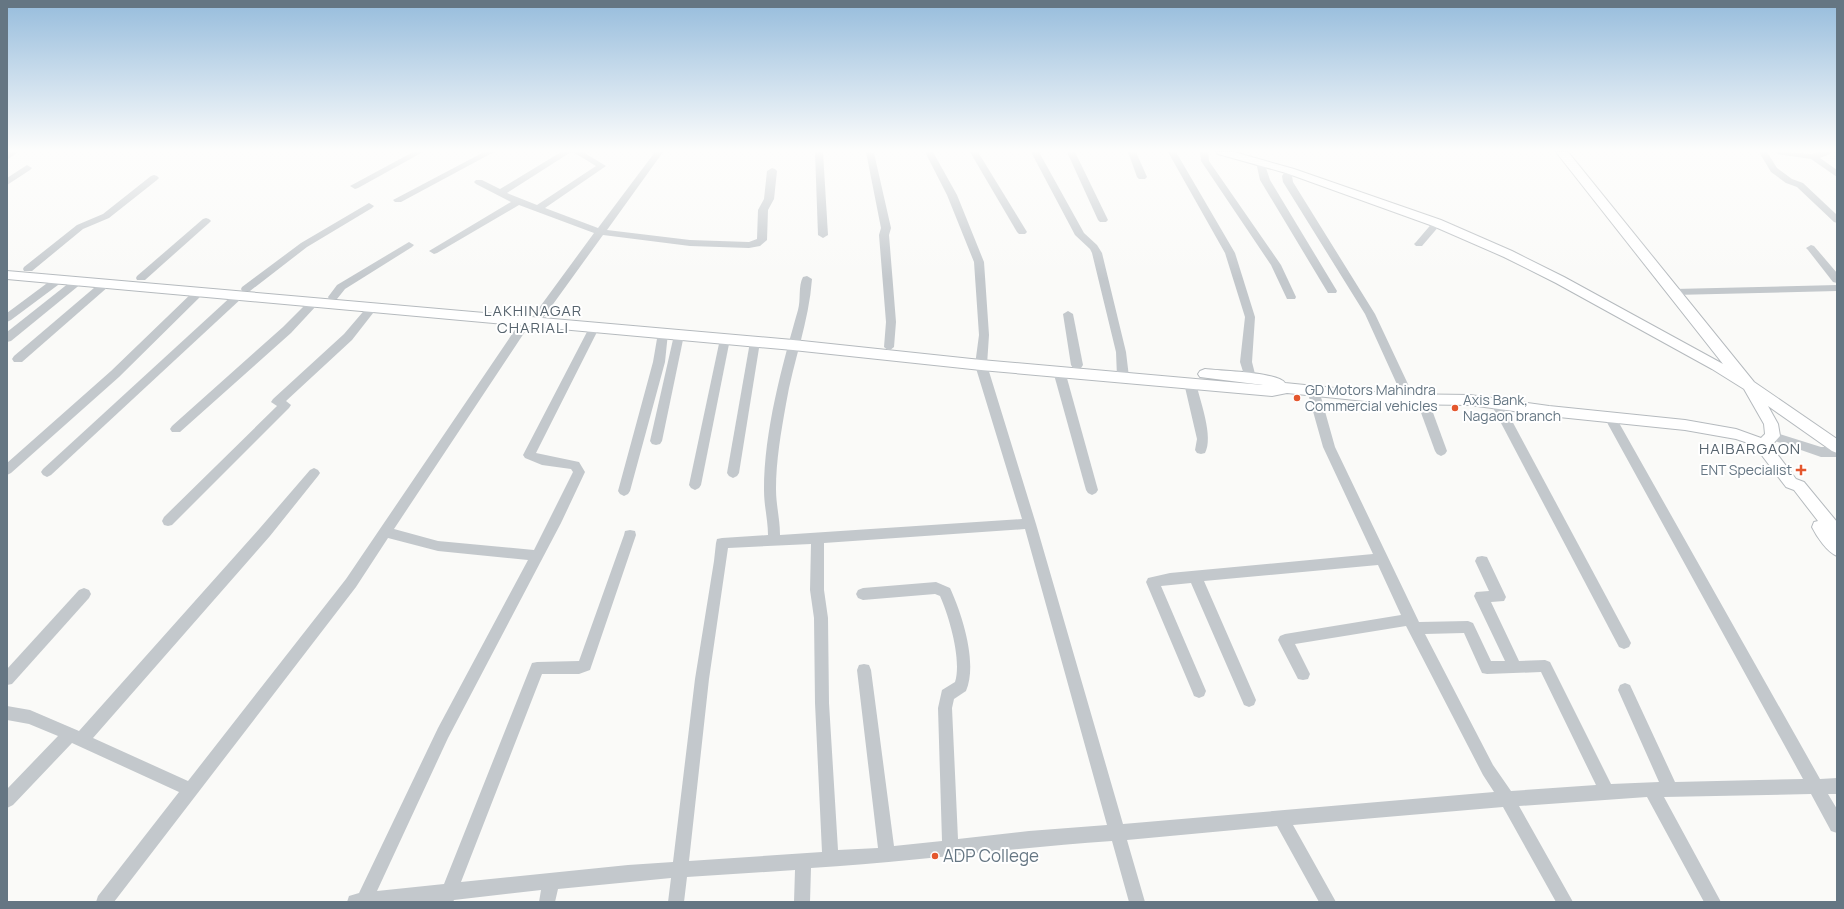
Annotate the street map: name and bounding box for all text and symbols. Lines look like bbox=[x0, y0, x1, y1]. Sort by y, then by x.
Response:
district label: LAKHINAGAR CHARIALI bbox=[484, 300, 582, 338]
place label: GD Motors Mahindra Commercial vehicles bbox=[1305, 380, 1438, 415]
place label: Axis Bank, Nagaon branch bbox=[1463, 390, 1561, 425]
marker: GD Motors Mahindra Commercial vehicles bbox=[1292, 393, 1302, 403]
marker: Axis Bank, Nagaon branch bbox=[1450, 403, 1460, 413]
district label: HAIBARGAON bbox=[1699, 438, 1801, 459]
place label: ENT Specialist bbox=[1701, 460, 1792, 479]
marker: ENT Specialist bbox=[1795, 464, 1807, 476]
place label: ADP College bbox=[943, 844, 1039, 867]
marker: ADP College bbox=[930, 851, 940, 861]

